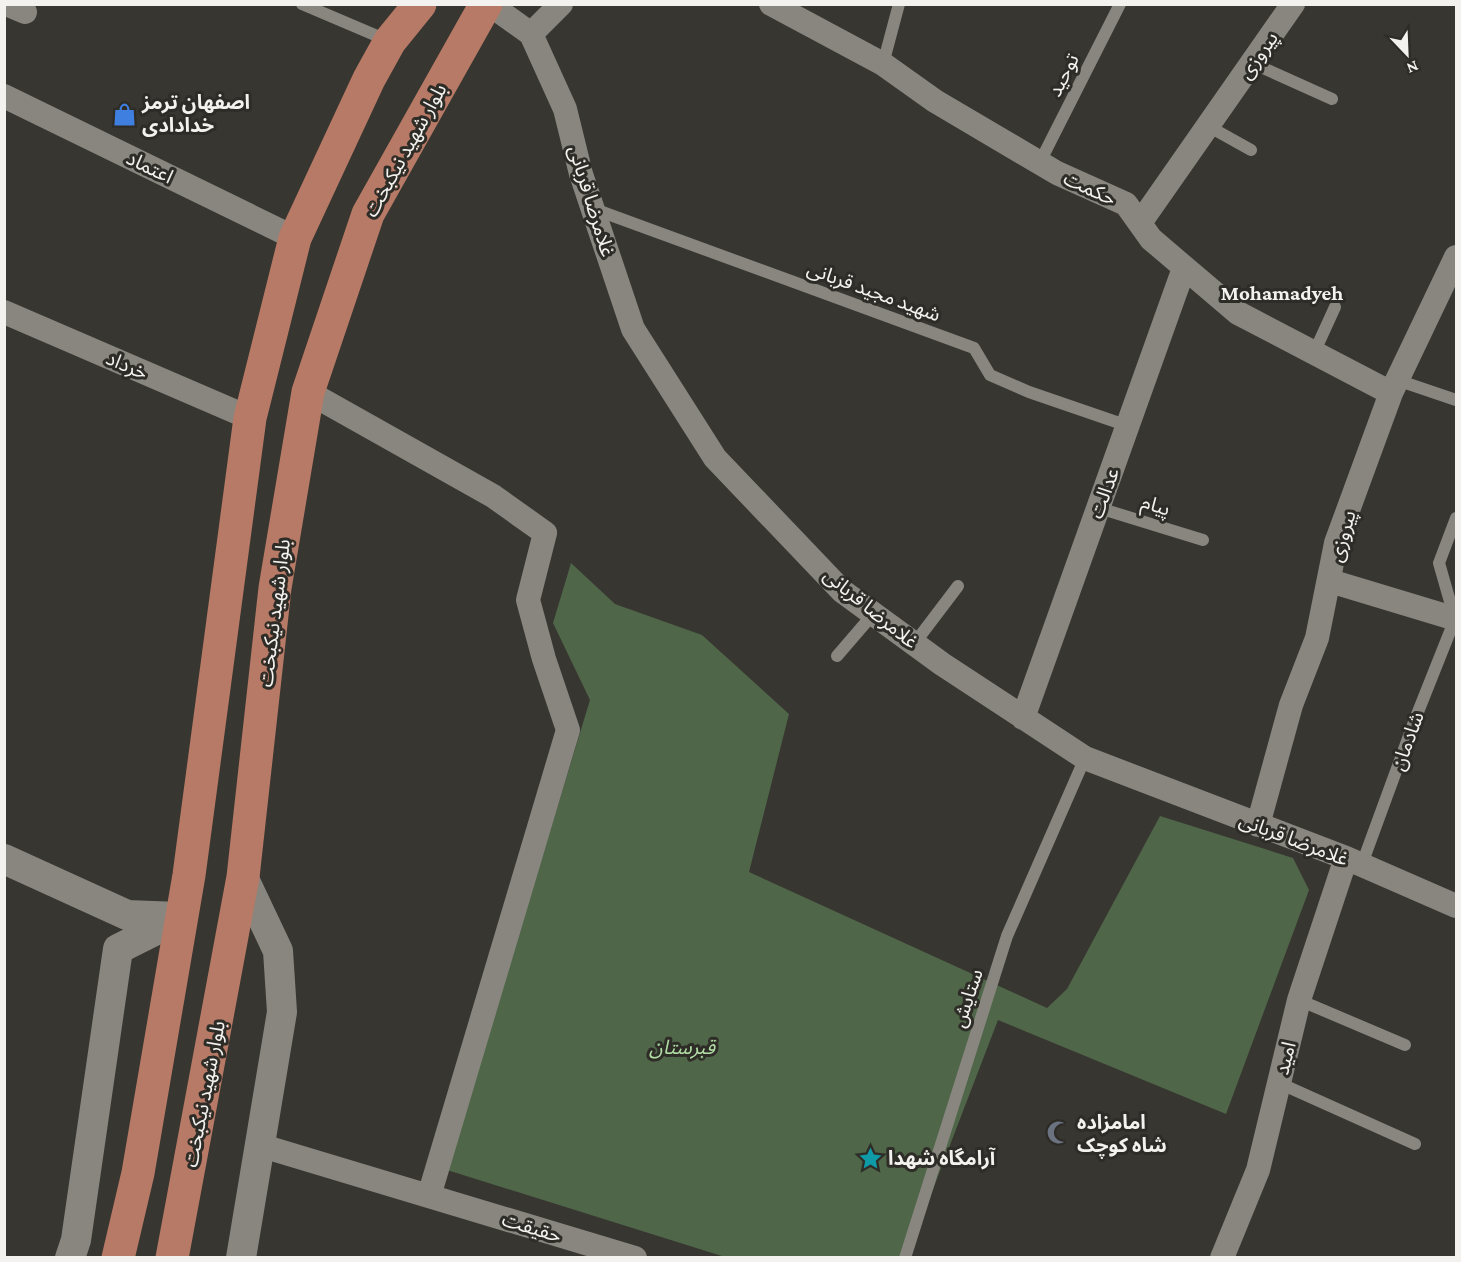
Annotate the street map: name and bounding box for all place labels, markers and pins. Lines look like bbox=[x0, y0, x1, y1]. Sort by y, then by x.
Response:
place label: اصفهان ترمز خدادادی bbox=[141, 91, 250, 137]
shop icon: اصفهان ترمز خدادادی bbox=[111, 101, 137, 127]
place label: امامزاده شاه کوچک bbox=[1077, 1111, 1167, 1159]
mosque icon: امامزاده شاه کوچک bbox=[1046, 1120, 1072, 1146]
place icon: آرامگاه شهدا bbox=[857, 1145, 883, 1171]
place label: آرامگاه شهدا bbox=[888, 1147, 996, 1170]

